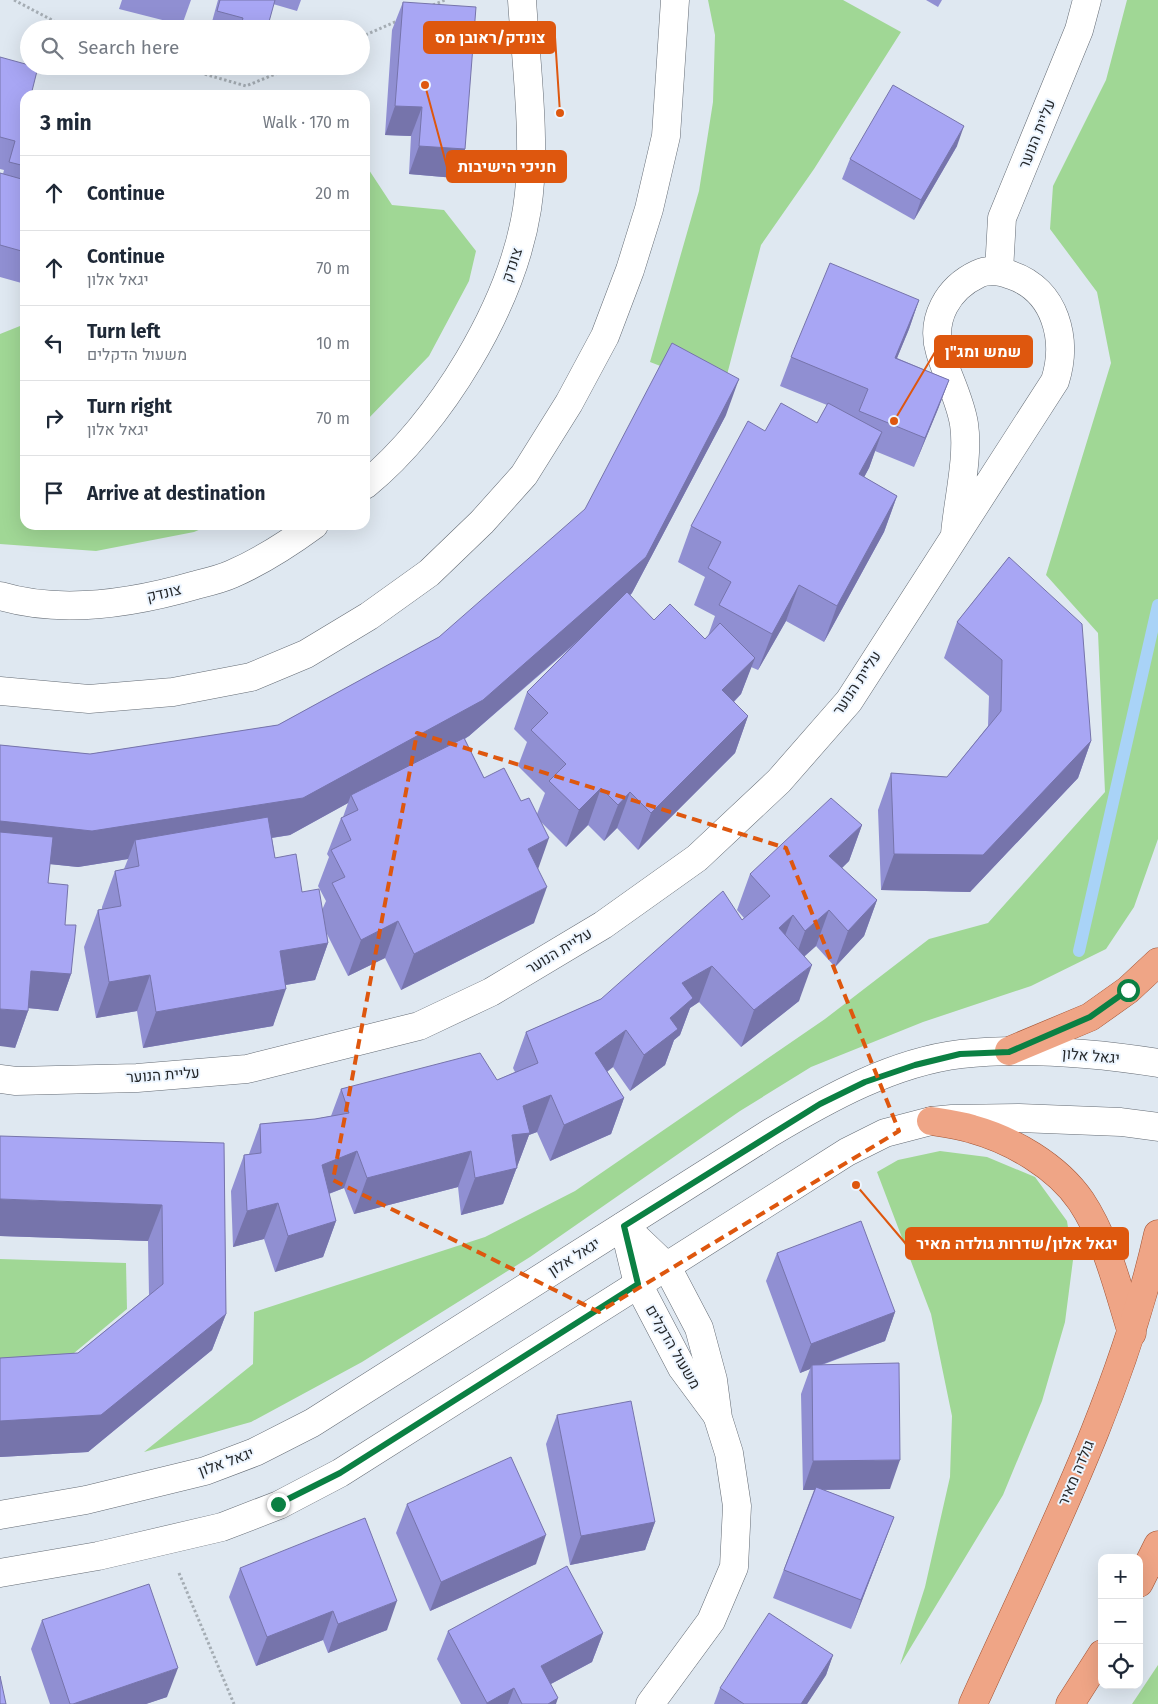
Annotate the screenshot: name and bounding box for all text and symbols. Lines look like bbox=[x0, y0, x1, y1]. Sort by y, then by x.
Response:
search box bbox=[20, 20, 370, 75]
callout: צונדק/ראובן מס bbox=[424, 22, 555, 53]
text: צונדק/ראובן מס bbox=[435, 28, 545, 47]
icon: search bbox=[38, 34, 66, 62]
text: Search here bbox=[78, 36, 179, 59]
street label: עליית הנוער bbox=[1015, 97, 1059, 171]
text: 3 min bbox=[40, 110, 92, 136]
text: Walk · 170 m bbox=[263, 113, 350, 132]
callout: חניכי הישיבות bbox=[447, 151, 566, 182]
text: חניכי הישיבות bbox=[458, 157, 556, 176]
icon: ahead bbox=[40, 179, 68, 207]
text: Continue bbox=[87, 182, 165, 205]
text: 20 m bbox=[315, 184, 350, 203]
text: Continue bbox=[87, 245, 165, 268]
street label: צונדק bbox=[498, 245, 526, 285]
icon: ahead bbox=[40, 254, 68, 282]
text: 70 m bbox=[316, 259, 350, 278]
text: יגאל אלון bbox=[87, 270, 149, 289]
text: Turn left bbox=[87, 320, 161, 343]
icon: left bbox=[40, 329, 68, 357]
text: 10 m bbox=[316, 334, 350, 353]
callout: שמש ומג"ן bbox=[935, 336, 1032, 367]
text: שמש ומג"ן bbox=[945, 342, 1021, 361]
text: משעול הדקלים bbox=[87, 345, 187, 364]
text: Turn right bbox=[87, 395, 172, 418]
icon: right bbox=[40, 404, 68, 432]
text: 70 m bbox=[316, 409, 350, 428]
text: יגאל אלון bbox=[87, 420, 149, 439]
icon: arrive bbox=[40, 479, 68, 507]
text: Arrive at destination bbox=[87, 482, 266, 505]
street label: צונדק bbox=[145, 580, 183, 606]
street label: עליית הנוער bbox=[829, 648, 885, 718]
street label: עליית הנוער bbox=[523, 924, 595, 978]
route start bbox=[1117, 979, 1140, 1002]
street label: יגאל אלון bbox=[1061, 1045, 1121, 1067]
street label: עליית הנוער bbox=[126, 1063, 200, 1087]
callout: יגאל אלון/שדרות גולדה מאיר bbox=[906, 1228, 1128, 1259]
street label: יגאל אלון bbox=[545, 1234, 603, 1280]
text: יגאל אלון/שדרות גולדה מאיר bbox=[916, 1234, 1118, 1253]
street label: משעול הדקלים bbox=[642, 1302, 704, 1392]
street label: גולדה מאיר bbox=[1054, 1437, 1098, 1509]
street label: יגאל אלון bbox=[196, 1444, 256, 1480]
route end bbox=[267, 1493, 290, 1516]
map controls bbox=[1098, 1554, 1143, 1689]
button: + bbox=[1098, 1554, 1143, 1599]
button: − bbox=[1098, 1599, 1143, 1644]
button: locate bbox=[1098, 1644, 1143, 1689]

